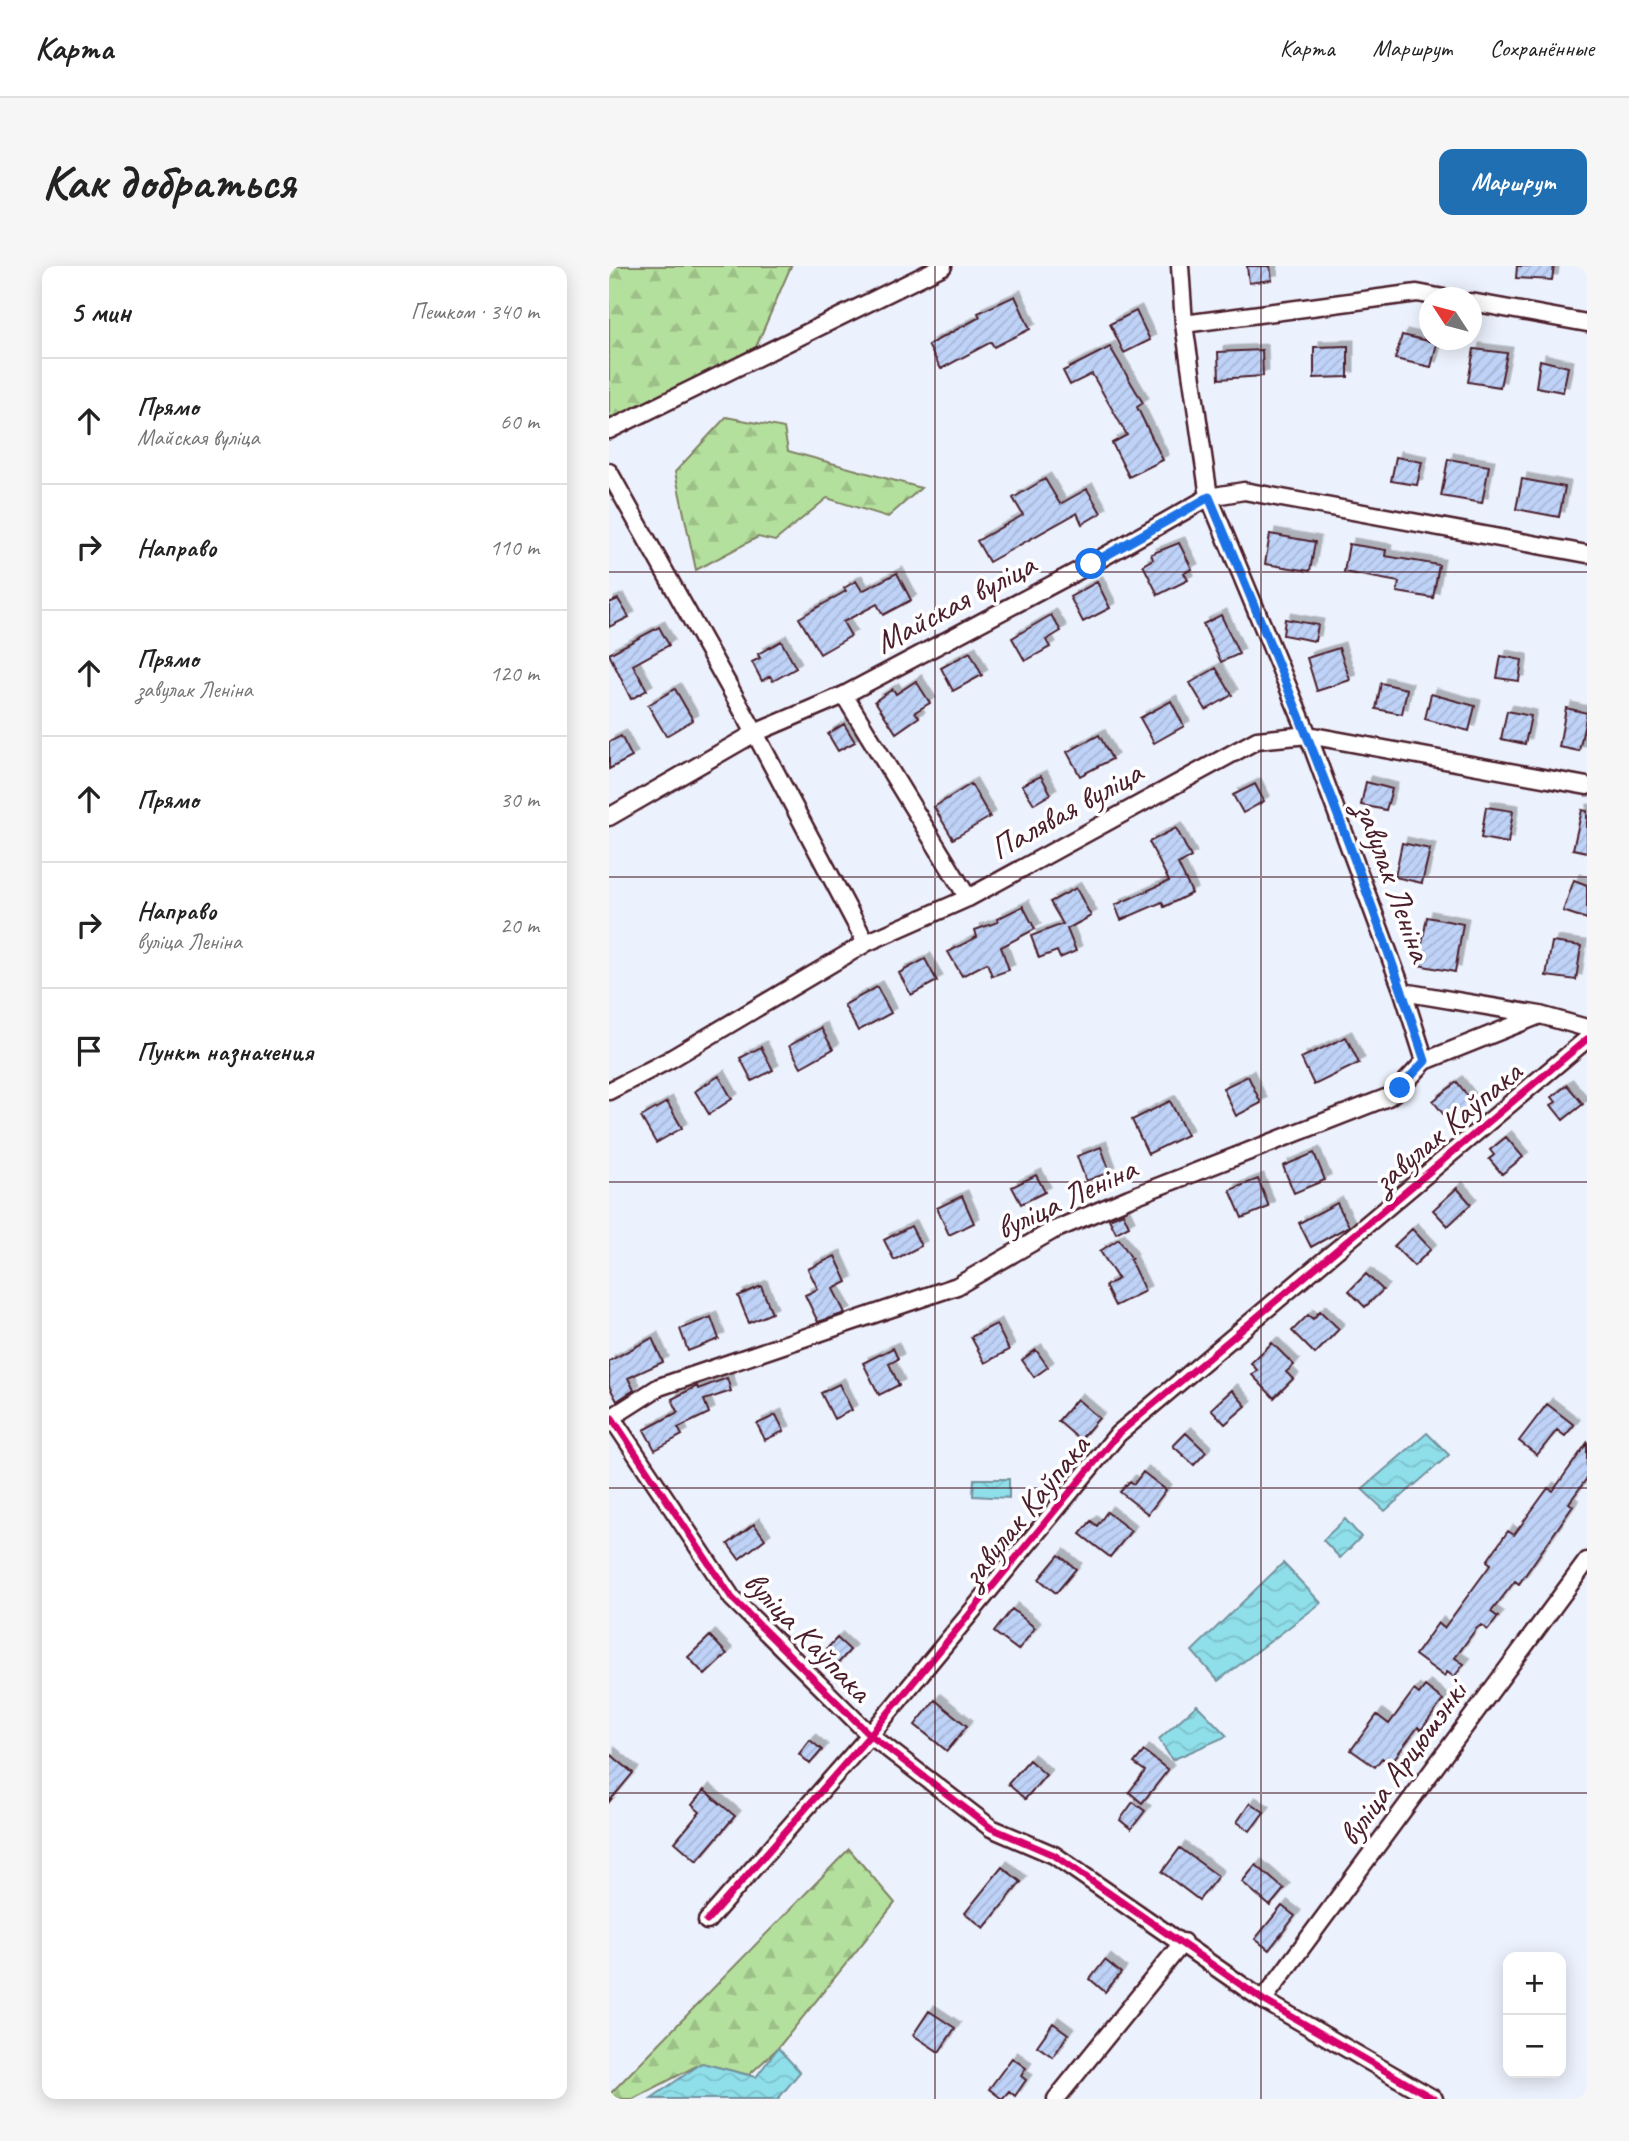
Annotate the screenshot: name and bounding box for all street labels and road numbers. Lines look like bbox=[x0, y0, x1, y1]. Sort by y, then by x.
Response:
street label: Майская вуліца bbox=[868, 542, 1045, 663]
street label: Палявая вуліца bbox=[983, 750, 1152, 869]
street label: завулак Леніна bbox=[1345, 793, 1443, 970]
street label: завулак Каўпака bbox=[1361, 1050, 1532, 1203]
street label: вуліца Леніна bbox=[989, 1146, 1145, 1249]
street label: завулак Каўпака bbox=[949, 1425, 1100, 1597]
street label: вуліца Каўпака bbox=[735, 1561, 882, 1712]
street label: вуліца Арцюшэнкі bbox=[1328, 1669, 1478, 1854]

